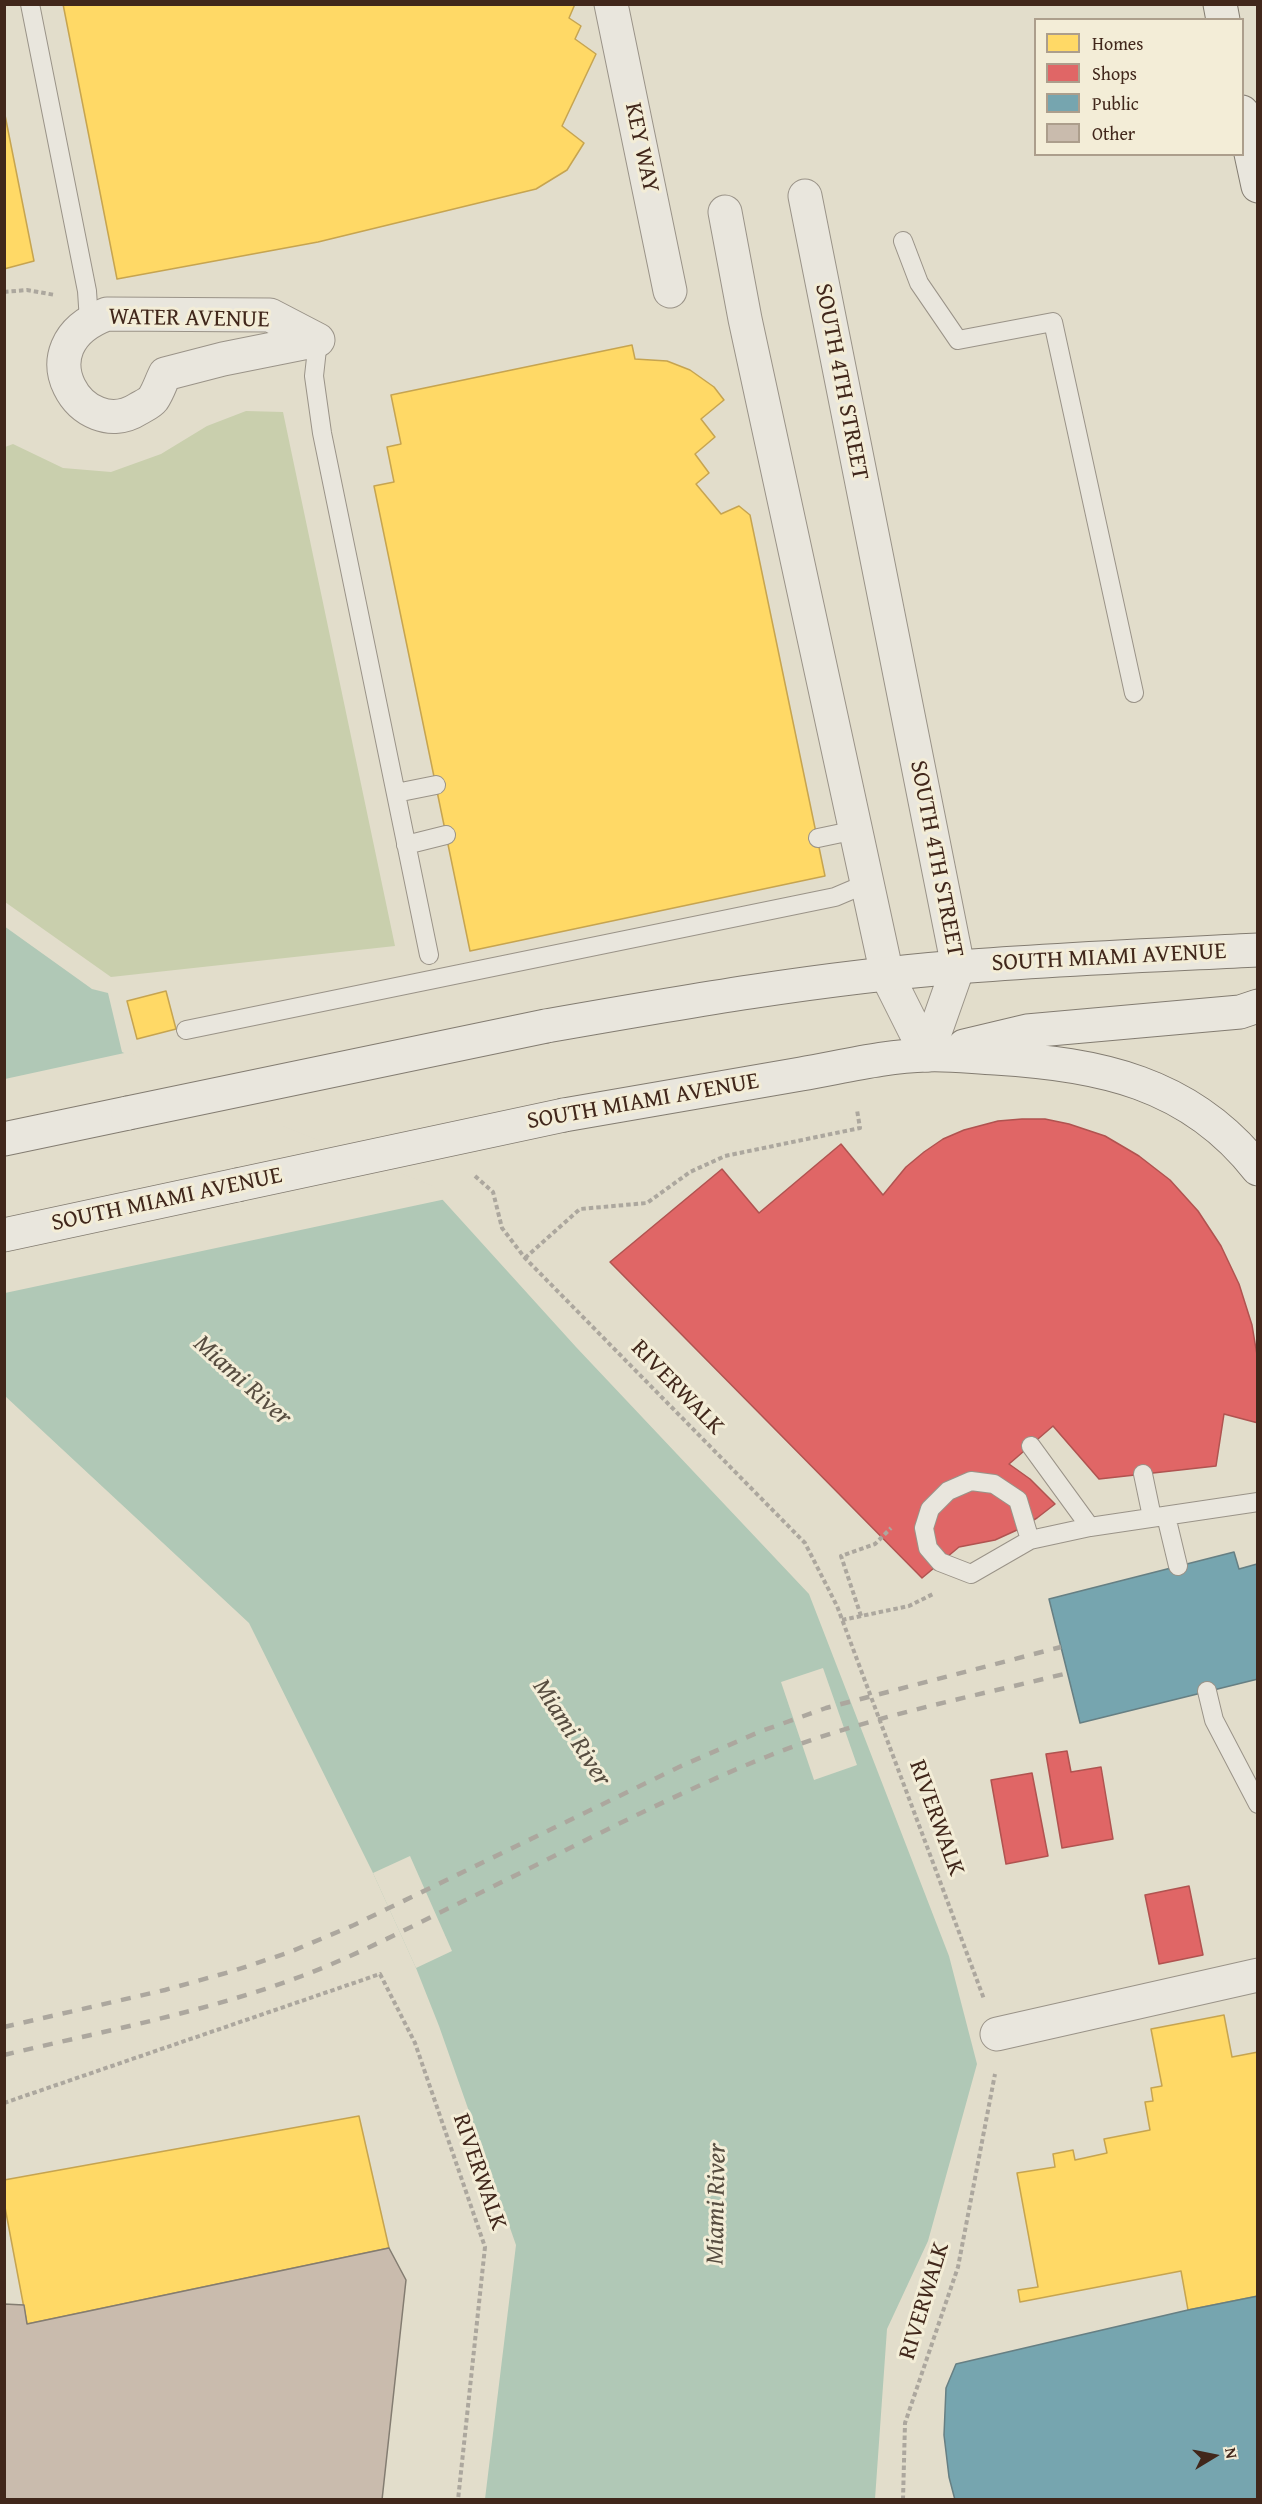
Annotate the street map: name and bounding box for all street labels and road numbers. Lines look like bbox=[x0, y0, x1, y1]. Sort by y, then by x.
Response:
street label: KEY WAY bbox=[617, 100, 665, 196]
street label: SOUTH 4TH STREET bbox=[808, 281, 874, 483]
street label: WATER AVENUE bbox=[108, 303, 270, 335]
street label: SOUTH 4TH STREET bbox=[903, 758, 969, 960]
street label: SOUTH MIAMI AVENUE bbox=[991, 937, 1227, 979]
street label: SOUTH MIAMI AVENUE bbox=[525, 1067, 761, 1137]
street label: SOUTH MIAMI AVENUE bbox=[49, 1161, 285, 1239]
street label: RIVERWALK bbox=[625, 1334, 729, 1442]
street label: RIVERWALK bbox=[902, 1756, 970, 1880]
street label: RIVERWALK bbox=[446, 2110, 512, 2234]
street label: RIVERWALK bbox=[894, 2239, 956, 2363]

